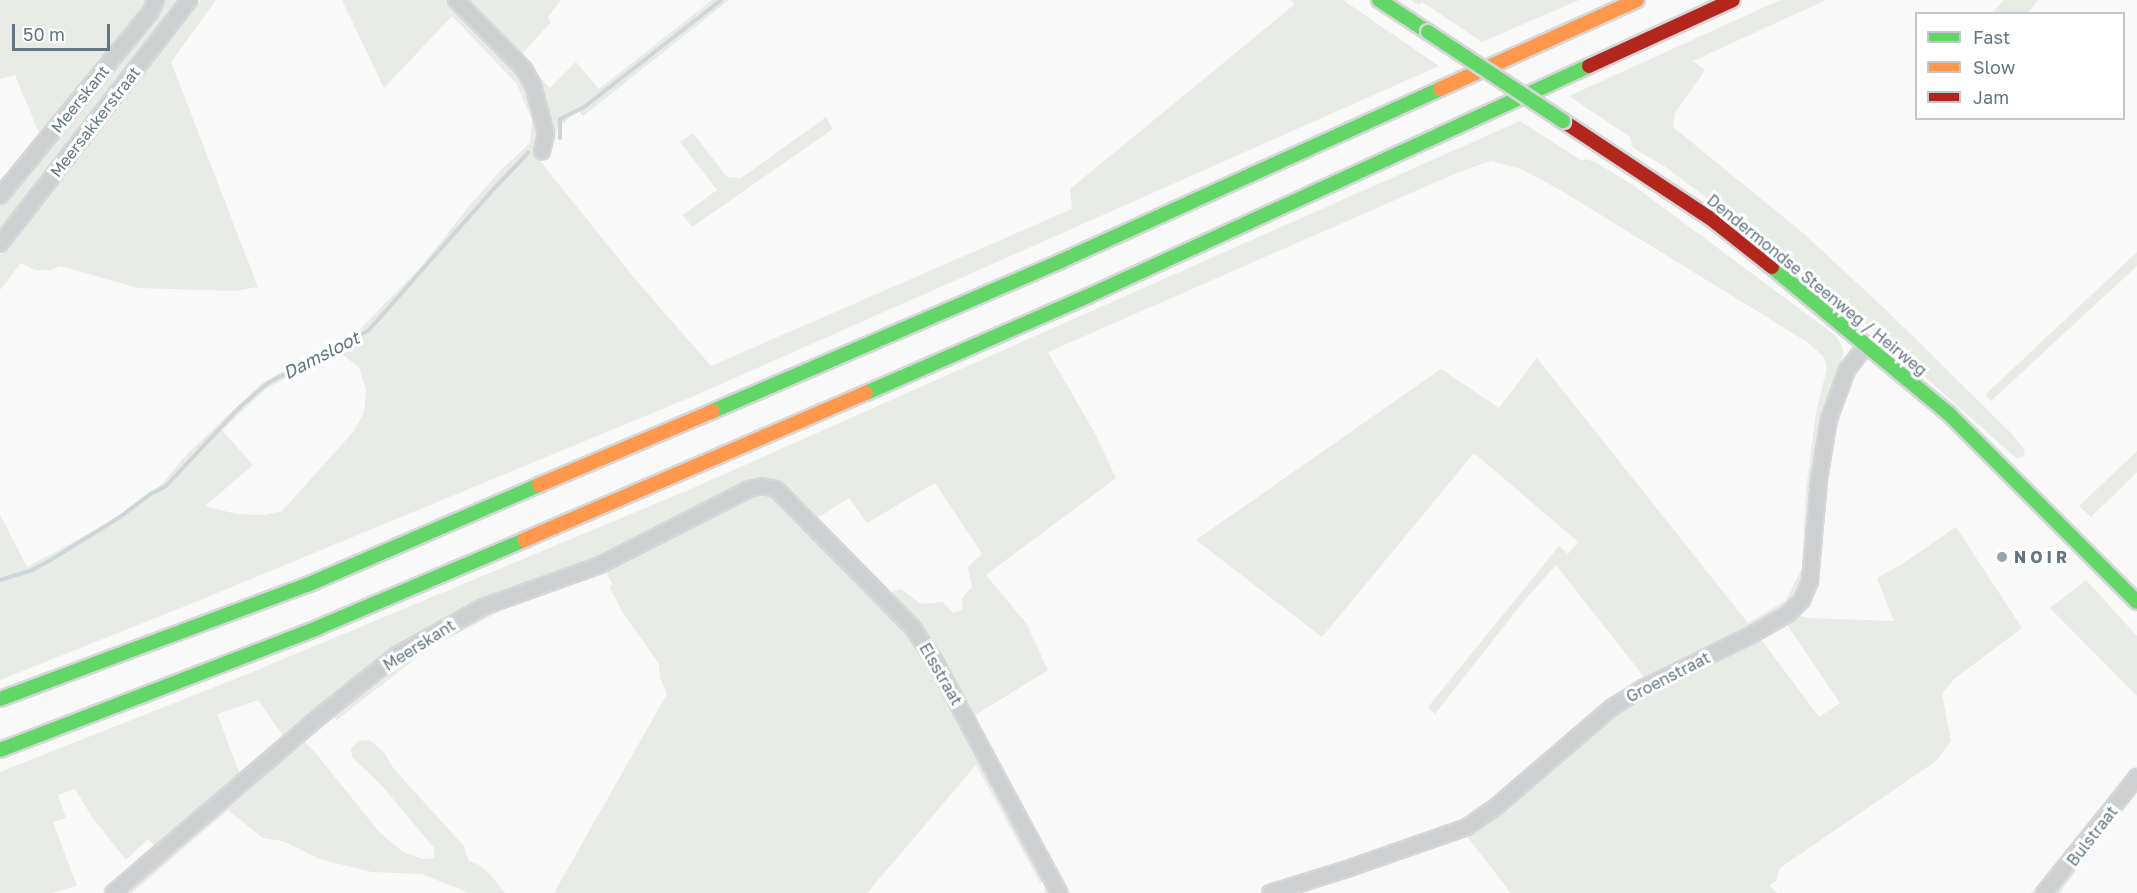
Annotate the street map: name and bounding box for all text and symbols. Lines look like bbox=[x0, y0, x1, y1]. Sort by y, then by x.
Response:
scale bar bbox=[15, 12, 112, 50]
legend bbox=[1915, 12, 2125, 120]
text: 50 m bbox=[23, 23, 65, 45]
text: Fast bbox=[1973, 26, 2010, 48]
text: Slow bbox=[1973, 56, 2015, 78]
street label: Meerskant bbox=[47, 61, 113, 137]
street label: Meersakkerstraat bbox=[46, 63, 144, 181]
text: Jam bbox=[1973, 86, 2009, 108]
street label: Dendermondse Steenweg / Heirweg bbox=[1703, 190, 1931, 380]
water label: Damsloot bbox=[279, 327, 363, 383]
place label: N O I R bbox=[2014, 547, 2067, 567]
marker: N O I R bbox=[1995, 550, 2009, 564]
street label: Meerskant bbox=[380, 615, 458, 675]
street label: Elsstraat bbox=[916, 639, 966, 709]
street label: Groenstraat bbox=[1623, 648, 1713, 706]
street label: Bulstraat bbox=[2063, 802, 2121, 870]

